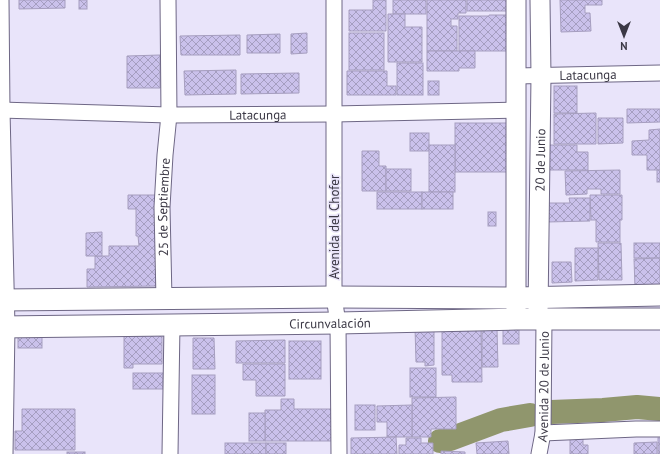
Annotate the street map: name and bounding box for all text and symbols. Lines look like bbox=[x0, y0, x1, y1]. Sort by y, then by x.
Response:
north arrow bbox=[604, 16, 644, 56]
text: N bbox=[620, 39, 628, 53]
street label: Latacunga bbox=[559, 65, 617, 84]
street label: Latacunga bbox=[229, 106, 287, 123]
street label: 20 de Junio bbox=[531, 128, 549, 192]
street label: 25 de Septiembre bbox=[153, 157, 173, 256]
street label: Avenida del Chofer bbox=[326, 174, 343, 279]
street label: Circunvalación bbox=[289, 314, 371, 332]
street label: Avenida 20 de Junio bbox=[533, 331, 552, 443]

